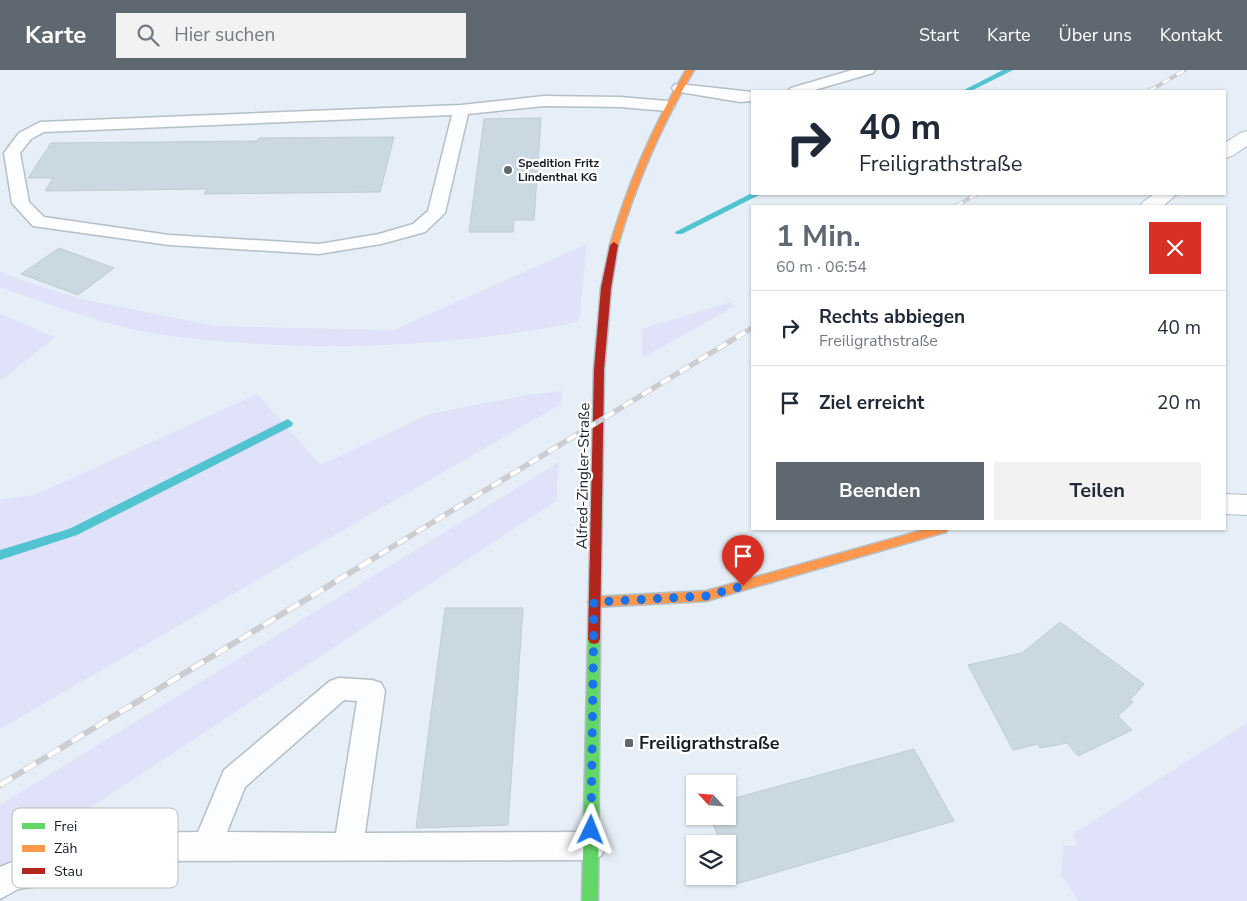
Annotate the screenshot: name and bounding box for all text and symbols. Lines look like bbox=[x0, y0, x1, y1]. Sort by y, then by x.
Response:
search box bbox=[116, 13, 466, 58]
text: Karte bbox=[25, 19, 86, 51]
icon: search bbox=[134, 21, 162, 49]
text: Hier suchen bbox=[174, 22, 275, 48]
text: Start bbox=[919, 23, 959, 47]
text: Karte bbox=[987, 23, 1031, 47]
text: Über uns bbox=[1059, 23, 1132, 47]
text: Kontakt bbox=[1160, 23, 1222, 47]
text: 40 m bbox=[859, 104, 941, 151]
icon: right bbox=[776, 110, 841, 175]
text: Freiligrathstraße bbox=[859, 149, 1022, 179]
place label: Spedition Fritz Lindenthal KG bbox=[518, 155, 599, 185]
marker: Spedition Fritz Lindenthal KG bbox=[502, 164, 514, 176]
text: 1 Min. bbox=[776, 216, 861, 257]
button: close bbox=[1149, 222, 1201, 274]
text: 60 m · 06:54 bbox=[776, 256, 867, 278]
text: Rechts abbiegen bbox=[819, 304, 965, 330]
icon: right bbox=[776, 314, 804, 342]
text: 40 m bbox=[1157, 315, 1201, 341]
text: Freiligrathstraße bbox=[819, 330, 938, 352]
icon: arrive bbox=[776, 389, 804, 417]
text: Ziel erreicht bbox=[819, 390, 924, 416]
text: 20 m bbox=[1157, 390, 1201, 416]
street label: Alfred-Zingler-Straße bbox=[572, 403, 594, 549]
button: Beenden bbox=[776, 462, 984, 520]
button: Teilen bbox=[994, 462, 1201, 520]
pin bbox=[722, 535, 764, 586]
icon: arrive bbox=[729, 542, 757, 570]
place label: Freiligrathstraße bbox=[639, 731, 780, 755]
marker: Freiligrathstraße bbox=[623, 737, 635, 749]
north arrow bbox=[686, 775, 736, 825]
map controls bbox=[686, 775, 736, 885]
position arrow bbox=[564, 803, 616, 855]
legend bbox=[12, 808, 178, 888]
text: Frei bbox=[54, 817, 77, 836]
button: layers bbox=[686, 835, 736, 885]
text: Zäh bbox=[54, 839, 77, 858]
text: Stau bbox=[54, 862, 83, 881]

